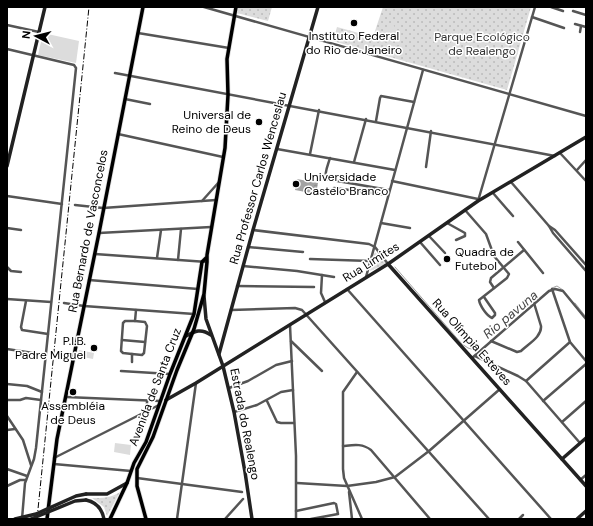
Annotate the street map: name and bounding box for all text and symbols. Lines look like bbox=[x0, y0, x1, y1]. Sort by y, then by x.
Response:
north arrow bbox=[16, 16, 56, 56]
marker: Instituto Federal do Rio de Janeiro bbox=[349, 18, 359, 28]
place label: Instituto Federal do Rio de Janeiro bbox=[306, 28, 402, 58]
park label: Parque Ecológico de Realengo bbox=[434, 29, 530, 59]
text: N bbox=[19, 30, 34, 40]
street label: Rua Professor Carlos Wenceslau bbox=[226, 90, 290, 266]
place label: Universal de Reino de Deus bbox=[172, 107, 251, 137]
marker: Universal de Reino de Deus bbox=[254, 117, 264, 127]
street label: Rua Bernardo de Vasconcelos bbox=[64, 148, 112, 314]
place label: Universidade Castelo Branco bbox=[304, 169, 388, 199]
marker: Universidade Castelo Branco bbox=[291, 179, 301, 189]
street label: Rua Limites bbox=[340, 238, 402, 286]
place label: Quadra de Futebol bbox=[455, 244, 514, 274]
marker: Quadra de Futebol bbox=[442, 254, 452, 264]
water label: Rio pavuna bbox=[479, 287, 541, 342]
street label: Rua Olímpia Esteves bbox=[429, 295, 515, 389]
street label: Avenida de Santa Cruz bbox=[125, 326, 185, 448]
place label: P.I.B. Padre Miguel bbox=[15, 333, 86, 363]
marker: P.I.B. Padre Miguel bbox=[89, 343, 99, 353]
street label: Estrada do Realengo bbox=[226, 367, 264, 481]
marker: Assembléia de Deus bbox=[68, 387, 78, 397]
place label: Assembléia de Deus bbox=[41, 398, 105, 428]

